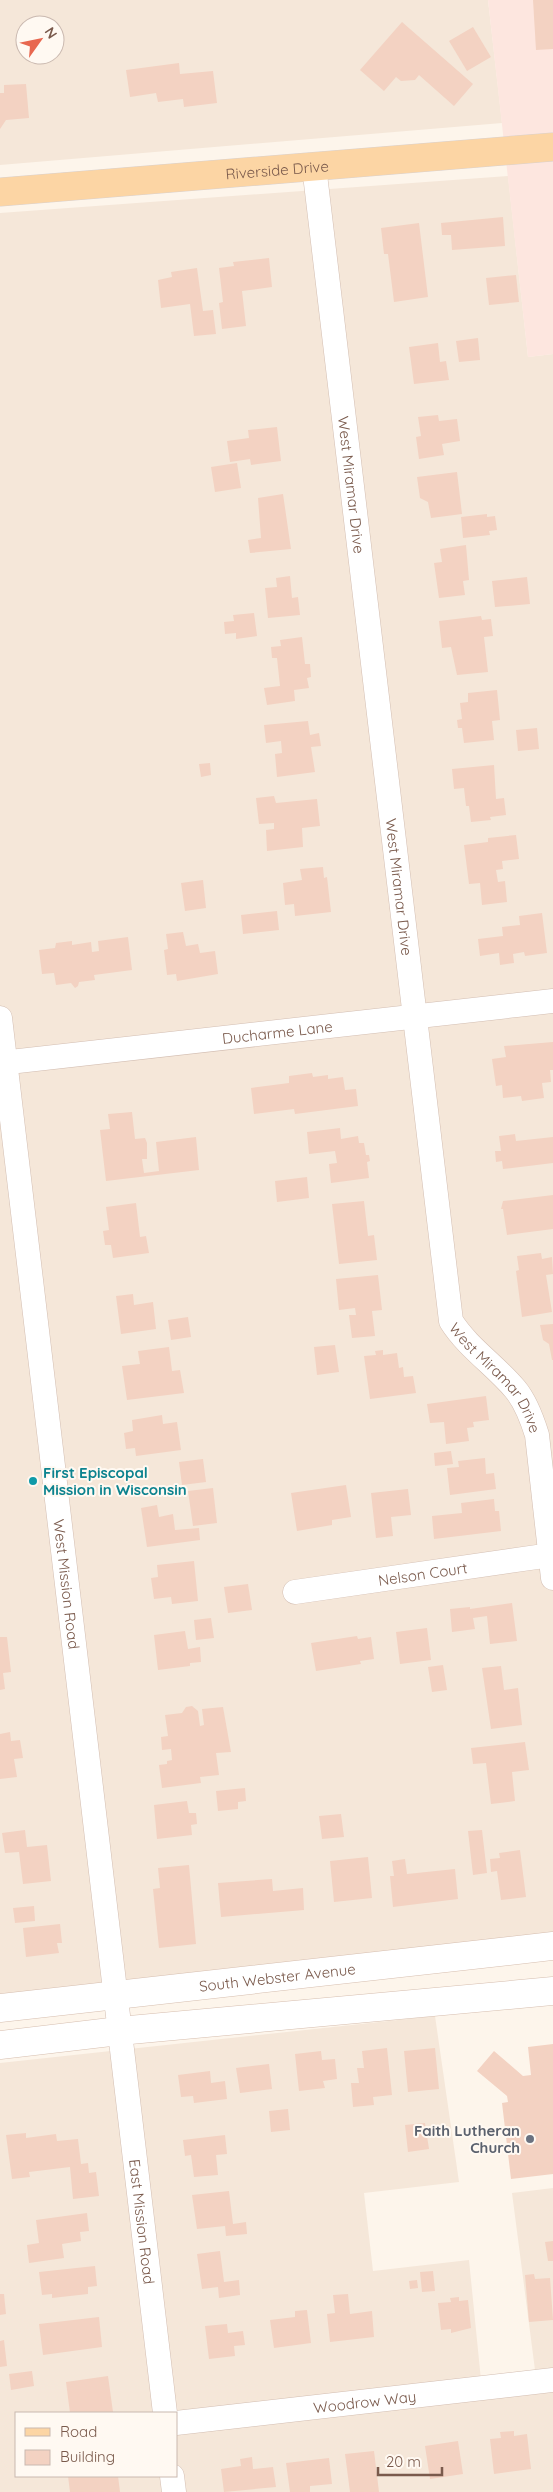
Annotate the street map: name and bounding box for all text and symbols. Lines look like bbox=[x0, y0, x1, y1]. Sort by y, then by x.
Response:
north arrow bbox=[15, 15, 65, 65]
text: N bbox=[41, 24, 61, 42]
street label: Riverside Drive bbox=[225, 156, 329, 183]
street label: West Miramar Drive bbox=[334, 415, 369, 554]
street label: West Miramar Drive bbox=[382, 817, 417, 957]
street label: Ducharme Lane bbox=[221, 1016, 333, 1048]
street label: West Miramar Drive bbox=[445, 1319, 545, 1435]
place label: First Episcopal Mission in Wisconsin bbox=[43, 1463, 187, 1499]
marker: First Episcopal Mission in Wisconsin bbox=[27, 1475, 39, 1487]
street label: West Mission Road bbox=[50, 1518, 84, 1650]
street label: Nelson Court bbox=[377, 1558, 469, 1589]
street label: South Webster Avenue bbox=[198, 1959, 357, 1995]
place label: Faith Lutheran Church bbox=[414, 2121, 520, 2157]
marker: Faith Lutheran Church bbox=[524, 2133, 536, 2145]
street label: East Mission Road bbox=[126, 2158, 159, 2285]
street label: Woodrow Way bbox=[312, 2386, 417, 2417]
legend bbox=[15, 2412, 178, 2477]
text: Road bbox=[60, 2422, 97, 2441]
scale bar bbox=[378, 2444, 442, 2476]
text: Building bbox=[60, 2447, 115, 2466]
text: 20 m bbox=[386, 2452, 421, 2471]

